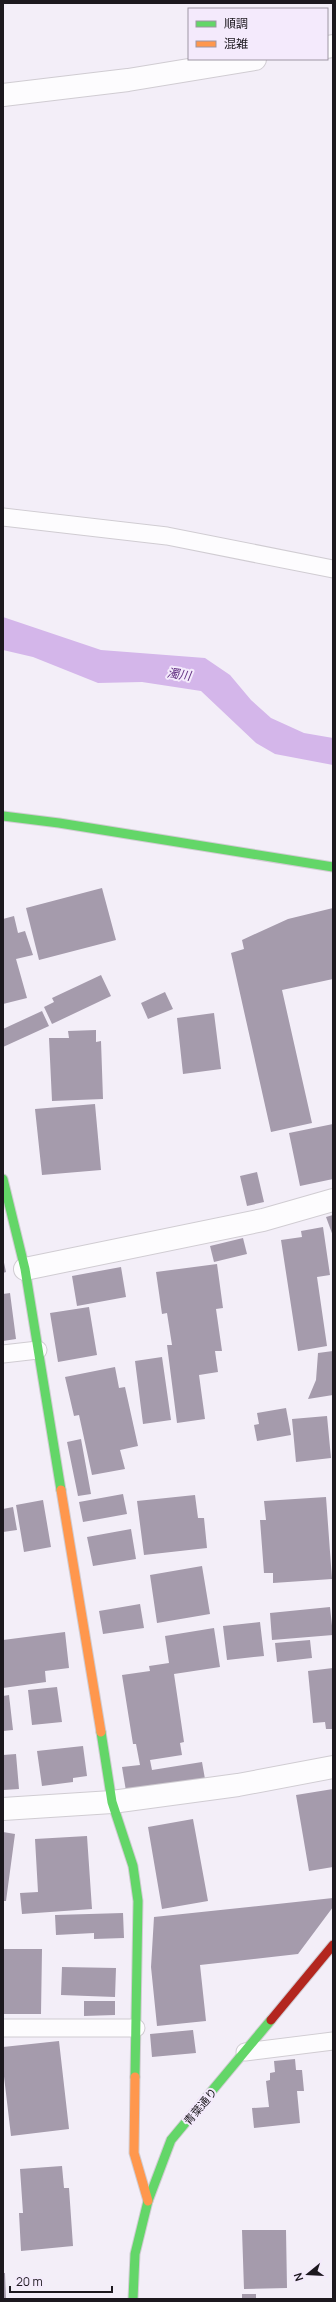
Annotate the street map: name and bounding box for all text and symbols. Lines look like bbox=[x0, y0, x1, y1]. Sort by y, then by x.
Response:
legend bbox=[188, 8, 328, 60]
text: 順調 bbox=[224, 15, 248, 32]
text: 混雑 bbox=[224, 35, 248, 52]
water label: 濁川 bbox=[166, 664, 194, 684]
street label: 青葉通り bbox=[180, 2084, 220, 2128]
north arrow bbox=[288, 2254, 328, 2294]
scale bar bbox=[10, 2268, 112, 2294]
text: N bbox=[290, 2271, 306, 2283]
text: 20 m bbox=[16, 2273, 43, 2290]

